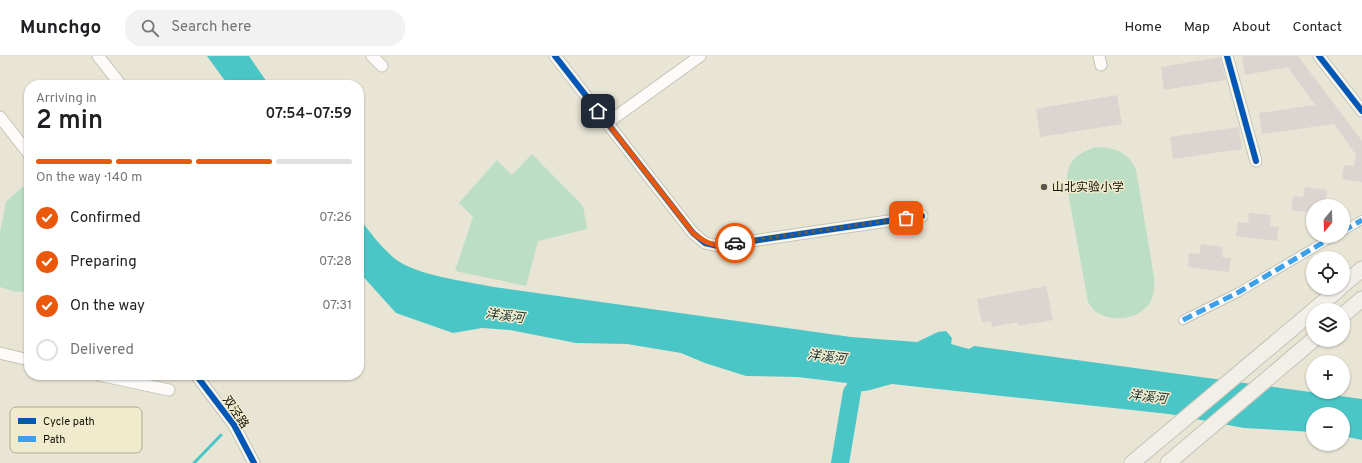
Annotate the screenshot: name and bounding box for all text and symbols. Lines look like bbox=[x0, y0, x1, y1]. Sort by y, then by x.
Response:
search box bbox=[125, 10, 405, 46]
text: Munchgo bbox=[20, 16, 101, 40]
icon: search bbox=[139, 17, 161, 39]
text: Search here bbox=[171, 18, 251, 37]
text: Home bbox=[1125, 19, 1162, 36]
text: Map bbox=[1184, 19, 1210, 36]
text: About bbox=[1232, 19, 1271, 36]
text: Contact bbox=[1293, 19, 1342, 36]
text: Arriving in bbox=[36, 91, 97, 107]
pin bbox=[581, 94, 615, 128]
icon: home bbox=[587, 100, 609, 122]
text: 2 min bbox=[36, 105, 103, 138]
text: 07:54–07:59 bbox=[266, 105, 352, 124]
text: On the way · 140 m bbox=[36, 170, 142, 186]
place label: 山北实验小学 bbox=[1052, 180, 1124, 196]
marker: 山北实验小学 bbox=[1039, 182, 1049, 192]
north arrow bbox=[1306, 199, 1350, 243]
map controls bbox=[1306, 199, 1350, 451]
pin bbox=[889, 201, 923, 235]
icon: check bbox=[36, 207, 58, 229]
icon: bag bbox=[895, 207, 917, 229]
text: Confirmed bbox=[70, 209, 141, 228]
text: 07:26 bbox=[319, 210, 352, 226]
courier bbox=[715, 223, 755, 263]
icon: car bbox=[724, 232, 746, 254]
icon: check bbox=[36, 251, 58, 273]
button: locate bbox=[1306, 251, 1350, 295]
text: Preparing bbox=[70, 253, 137, 272]
text: 07:28 bbox=[319, 254, 352, 270]
icon: check bbox=[36, 295, 58, 317]
text: On the way bbox=[70, 297, 145, 316]
text: 07:31 bbox=[322, 298, 352, 314]
button: layers bbox=[1306, 303, 1350, 347]
water label: 洋溪河 bbox=[484, 307, 528, 328]
text: Delivered bbox=[70, 341, 134, 360]
water label: 洋溪河 bbox=[806, 348, 850, 369]
button: + bbox=[1306, 355, 1350, 399]
water label: 洋溪河 bbox=[1127, 388, 1171, 409]
street label: 双泾路 bbox=[218, 393, 252, 432]
legend bbox=[10, 407, 142, 453]
button: − bbox=[1306, 407, 1350, 451]
text: Cycle path bbox=[43, 415, 95, 429]
text: Path bbox=[43, 433, 65, 447]

